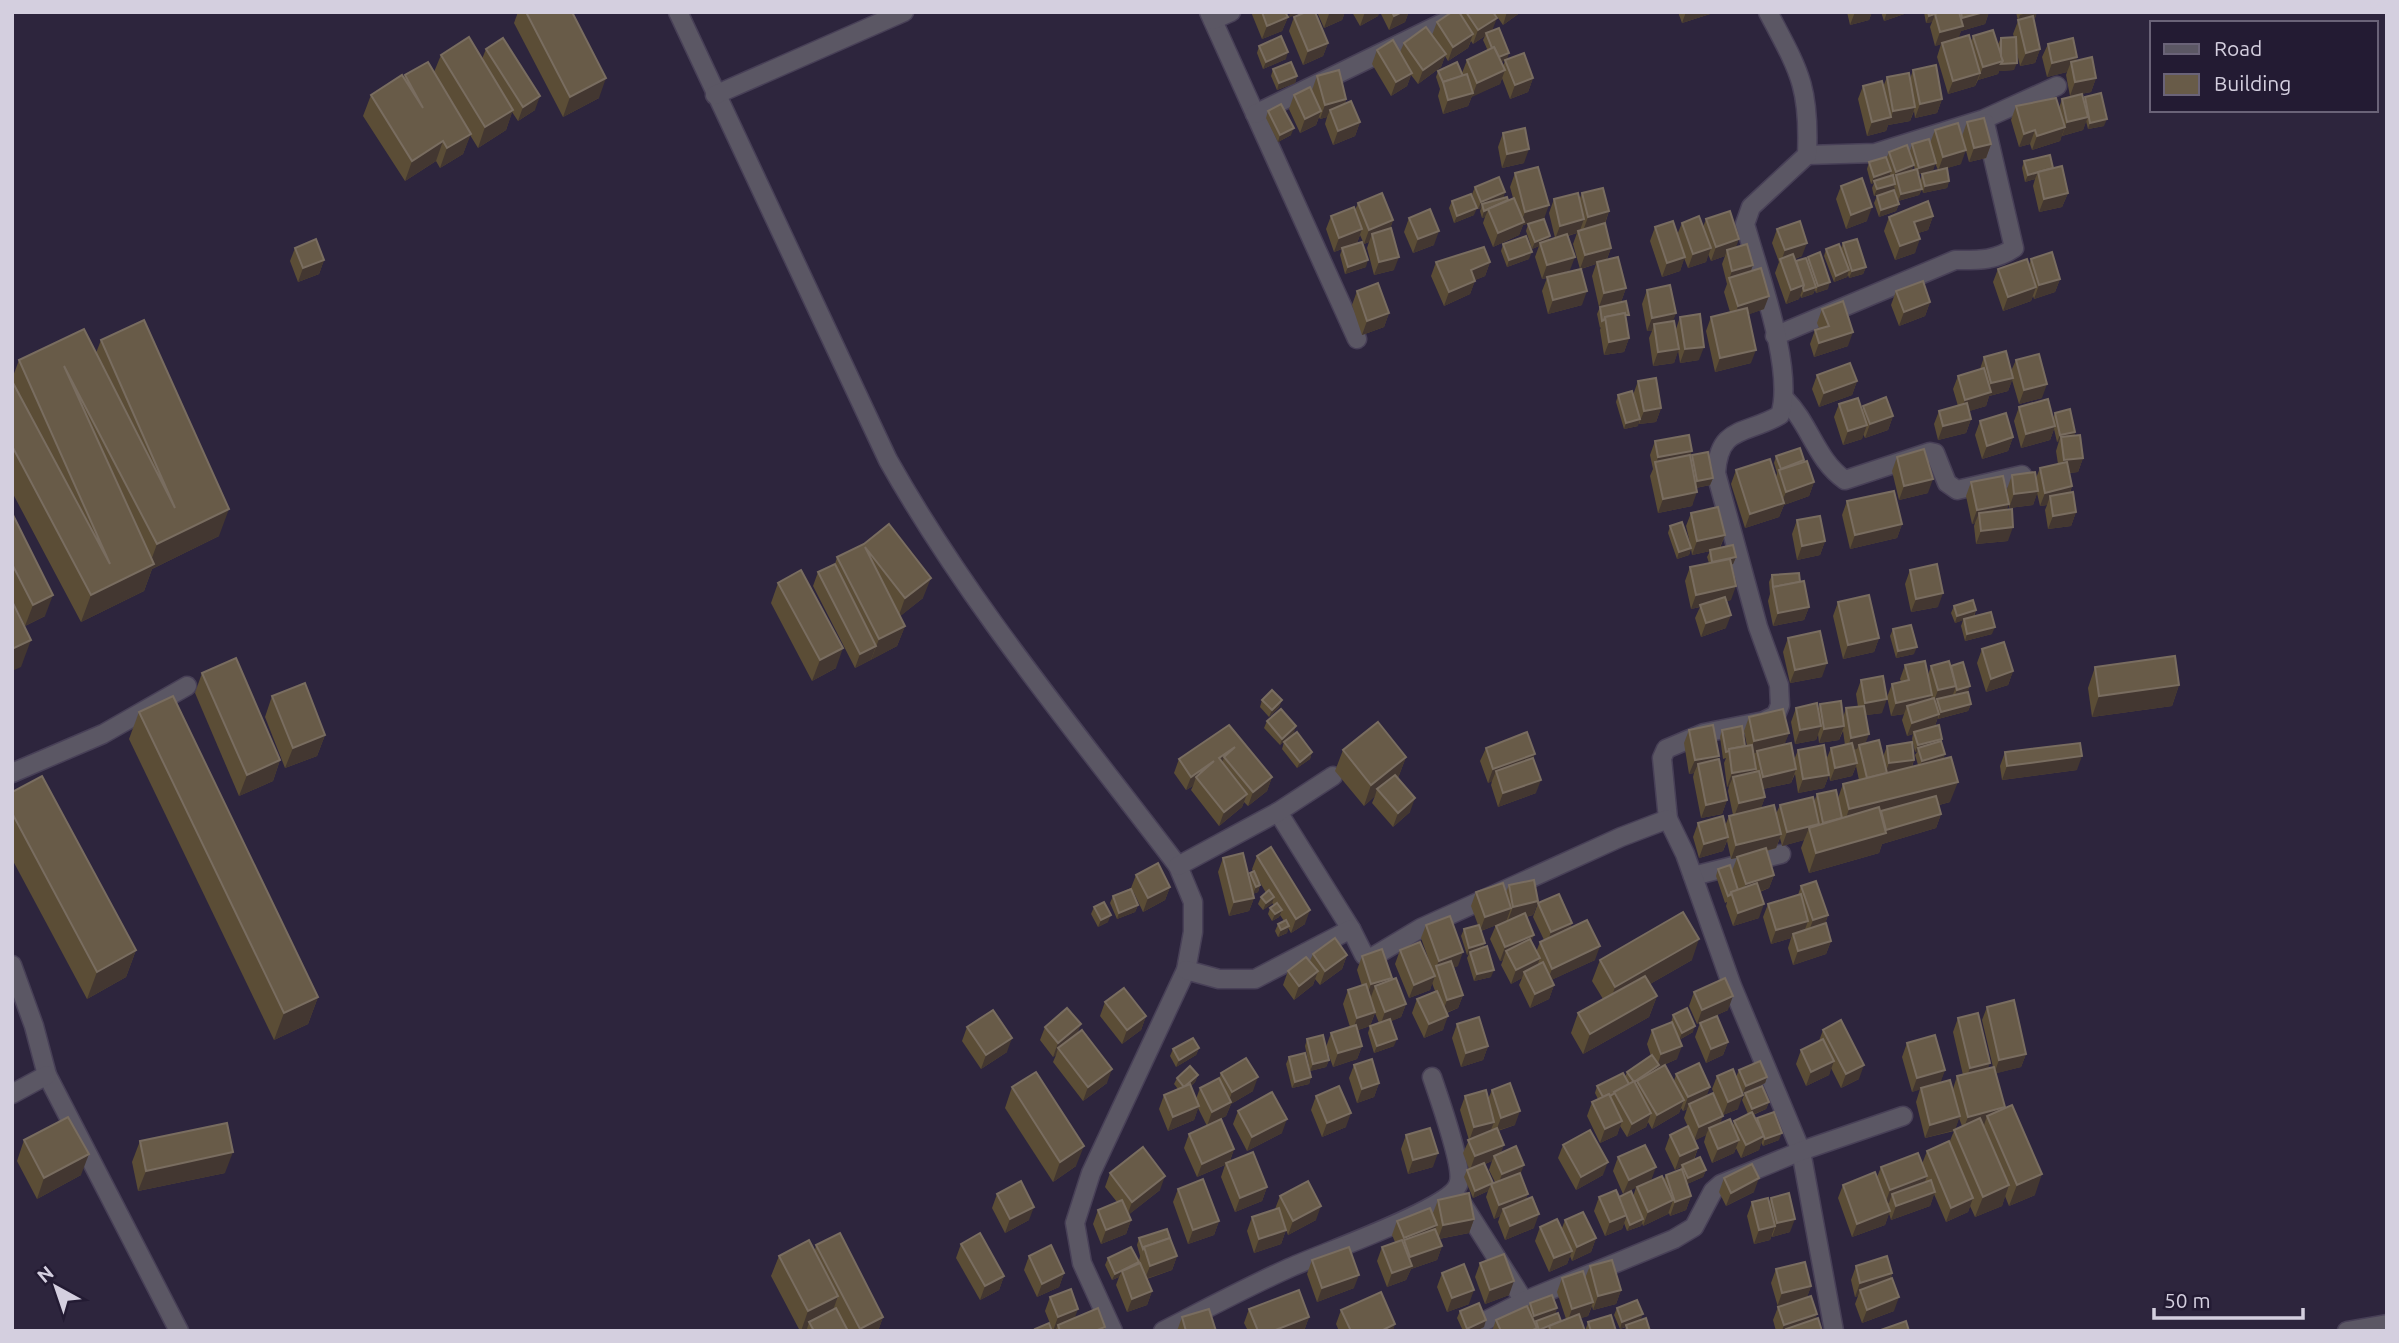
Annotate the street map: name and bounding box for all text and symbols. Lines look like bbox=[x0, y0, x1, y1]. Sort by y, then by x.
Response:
legend bbox=[2150, 21, 2378, 112]
text: Road bbox=[2214, 36, 2262, 60]
text: Building bbox=[2214, 71, 2291, 95]
north arrow bbox=[21, 1252, 91, 1322]
text: N bbox=[33, 1261, 58, 1287]
scale bar bbox=[2154, 1276, 2303, 1320]
text: 50 m bbox=[2164, 1288, 2211, 1312]

